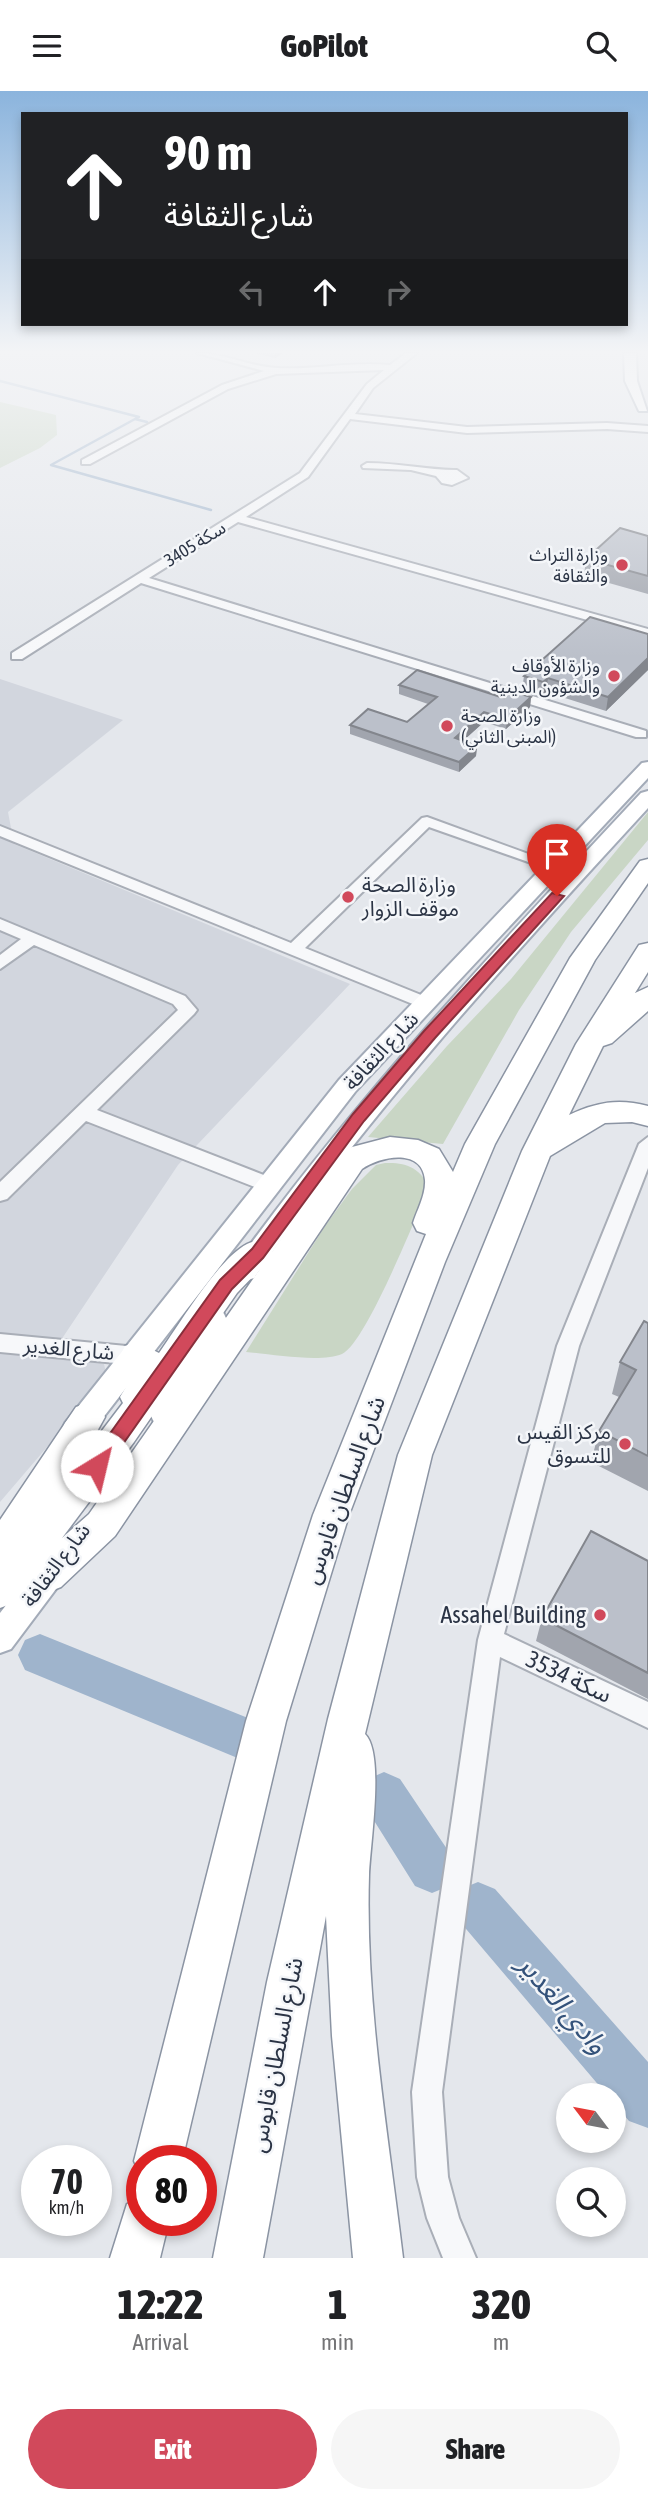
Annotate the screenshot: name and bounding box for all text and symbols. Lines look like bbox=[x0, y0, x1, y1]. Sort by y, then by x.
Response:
icon: menu bbox=[28, 27, 66, 65]
text: GoPilot bbox=[280, 27, 368, 64]
icon: search bbox=[582, 27, 620, 65]
text: 90 m bbox=[164, 124, 252, 180]
icon: ahead bbox=[49, 140, 140, 231]
text: شارع الثقافة bbox=[164, 196, 314, 233]
icon: left bbox=[233, 273, 271, 311]
icon: ahead bbox=[306, 273, 344, 311]
icon: right bbox=[379, 273, 417, 311]
street label: سكة 3405 bbox=[160, 517, 229, 571]
place label: وزارة التراث والثقافة bbox=[529, 544, 608, 586]
marker: وزارة التراث والثقافة bbox=[614, 557, 630, 573]
place label: وزارة الأوقاف والشؤون الدينية bbox=[491, 655, 600, 698]
marker: وزارة الأوقاف والشؤون الدينية bbox=[606, 668, 622, 684]
place label: وزارة الصحة (المبنى الثاني) bbox=[461, 705, 556, 750]
marker: وزارة الصحة (المبنى الثاني) bbox=[439, 718, 455, 734]
pin bbox=[527, 824, 587, 896]
icon: arrive bbox=[538, 835, 576, 873]
place label: وزارة الصحة موقف الزوار bbox=[361, 872, 459, 921]
marker: وزارة الصحة موقف الزوار bbox=[340, 889, 356, 905]
street label: شارع الثقافة bbox=[338, 1006, 425, 1097]
street label: شارع الغدير bbox=[21, 1332, 115, 1368]
street label: شارع السلطان قابوس bbox=[297, 1392, 394, 1589]
place label: مركز القيس للتسوق bbox=[517, 1419, 611, 1468]
position arrow bbox=[60, 1429, 134, 1503]
marker: مركز القيس للتسوق bbox=[617, 1436, 633, 1452]
street label: شارع الثقافة bbox=[16, 1518, 98, 1613]
place label: Assahel Building bbox=[440, 1601, 587, 1628]
marker: Assahel Building bbox=[592, 1607, 608, 1623]
street label: سكة 3534 bbox=[522, 1645, 616, 1708]
water label: وادي الغدير bbox=[505, 1947, 615, 2065]
street label: شارع السلطان قابوس bbox=[243, 1955, 312, 2155]
north arrow bbox=[556, 2083, 626, 2153]
map controls bbox=[556, 2083, 626, 2237]
speed limit sign: 80 bbox=[126, 2145, 217, 2236]
text: 70 bbox=[50, 2161, 83, 2201]
button: search bbox=[556, 2167, 626, 2237]
text: km/h bbox=[49, 2197, 84, 2218]
text: 12:22 bbox=[117, 2280, 204, 2328]
text: 1 bbox=[328, 2280, 347, 2328]
text: 320 bbox=[471, 2280, 531, 2328]
text: Arrival bbox=[132, 2329, 189, 2355]
text: min bbox=[321, 2329, 354, 2355]
text: m bbox=[493, 2329, 509, 2355]
button: Exit bbox=[28, 2409, 317, 2489]
button: Share bbox=[331, 2409, 620, 2489]

